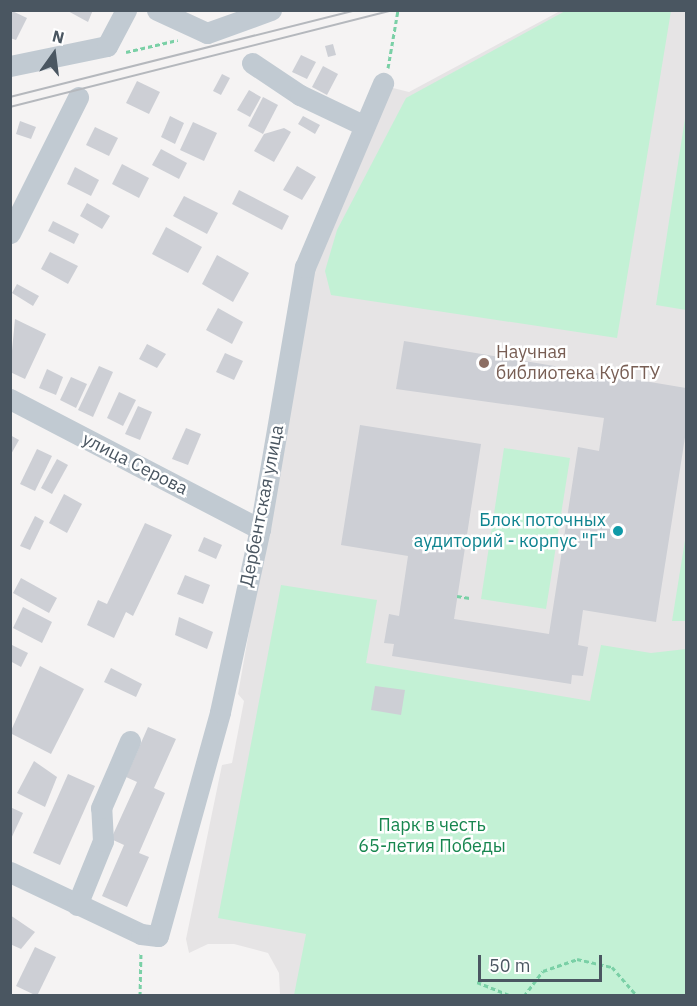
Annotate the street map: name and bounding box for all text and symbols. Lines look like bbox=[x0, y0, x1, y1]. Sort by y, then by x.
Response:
north arrow bbox=[24, 24, 84, 84]
text: N bbox=[50, 25, 66, 48]
place label: Научная библиотека КубГТУ bbox=[496, 342, 660, 385]
marker: Научная библиотека КубГТУ bbox=[477, 356, 491, 370]
street label: Дербентская улица bbox=[236, 423, 288, 589]
street label: улица Серова bbox=[79, 428, 191, 500]
place label: Блок поточных аудиторий - корпус "Г" bbox=[414, 510, 606, 552]
marker: Блок поточных аудиторий - корпус "Г" bbox=[611, 524, 625, 538]
park label: Парк в честь 65-летия Победы bbox=[358, 815, 506, 858]
scale bar bbox=[481, 943, 606, 981]
text: 50 m bbox=[489, 954, 531, 977]

